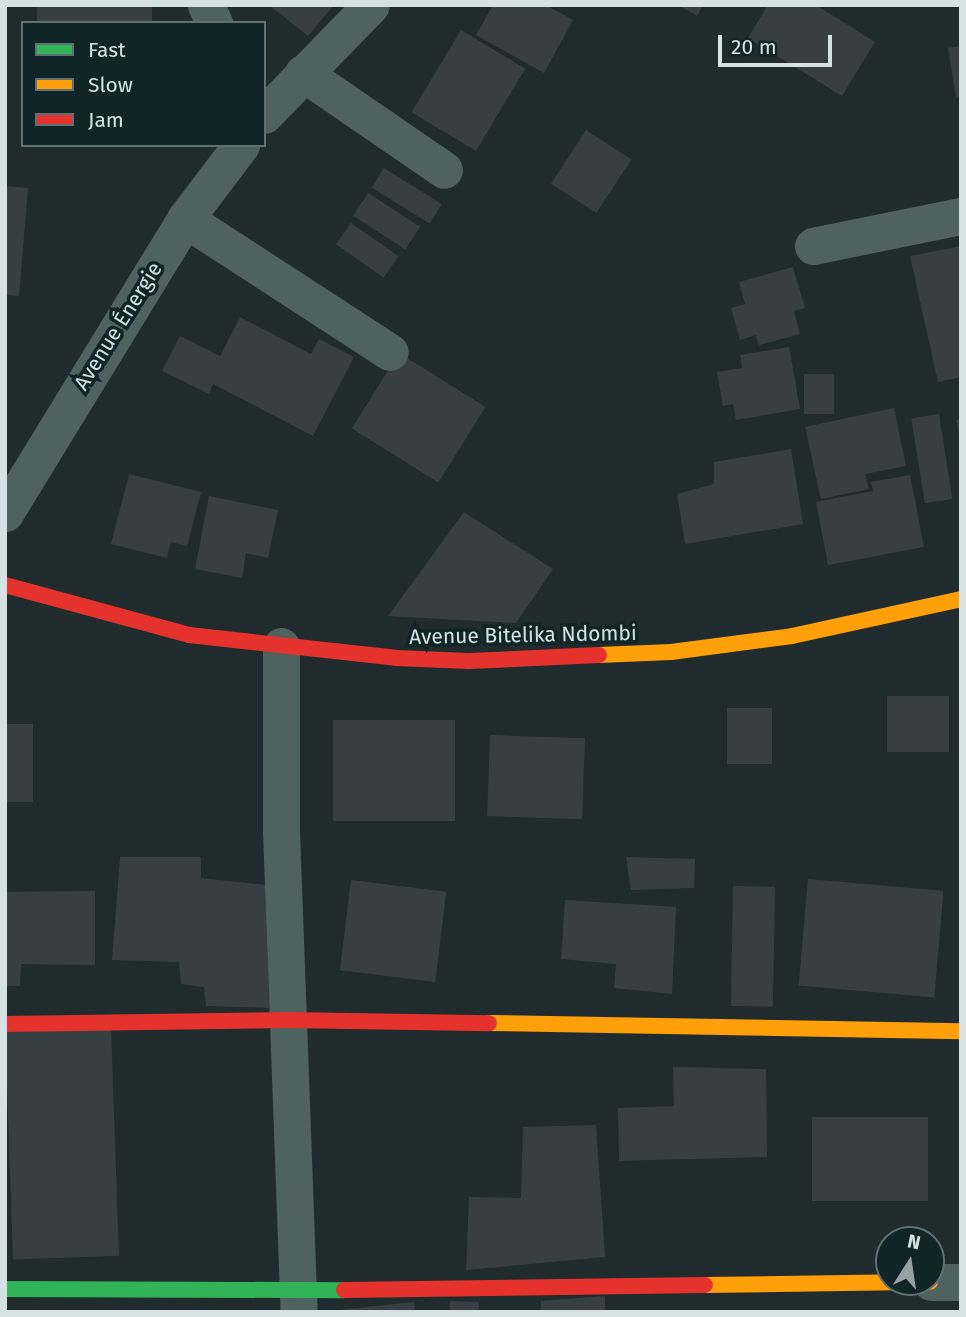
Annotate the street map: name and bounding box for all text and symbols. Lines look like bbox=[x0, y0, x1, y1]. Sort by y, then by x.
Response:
legend bbox=[21, 21, 266, 147]
scale bar bbox=[721, 21, 835, 65]
text: 20 m bbox=[731, 34, 777, 60]
text: Fast bbox=[88, 37, 126, 63]
text: Slow bbox=[88, 72, 133, 98]
text: Jam bbox=[88, 107, 124, 133]
street label: Avenue Énergie bbox=[69, 257, 167, 395]
street label: Avenue Bitelika Ndombi bbox=[409, 620, 637, 650]
north arrow bbox=[875, 1226, 945, 1296]
text: N bbox=[905, 1229, 923, 1254]

